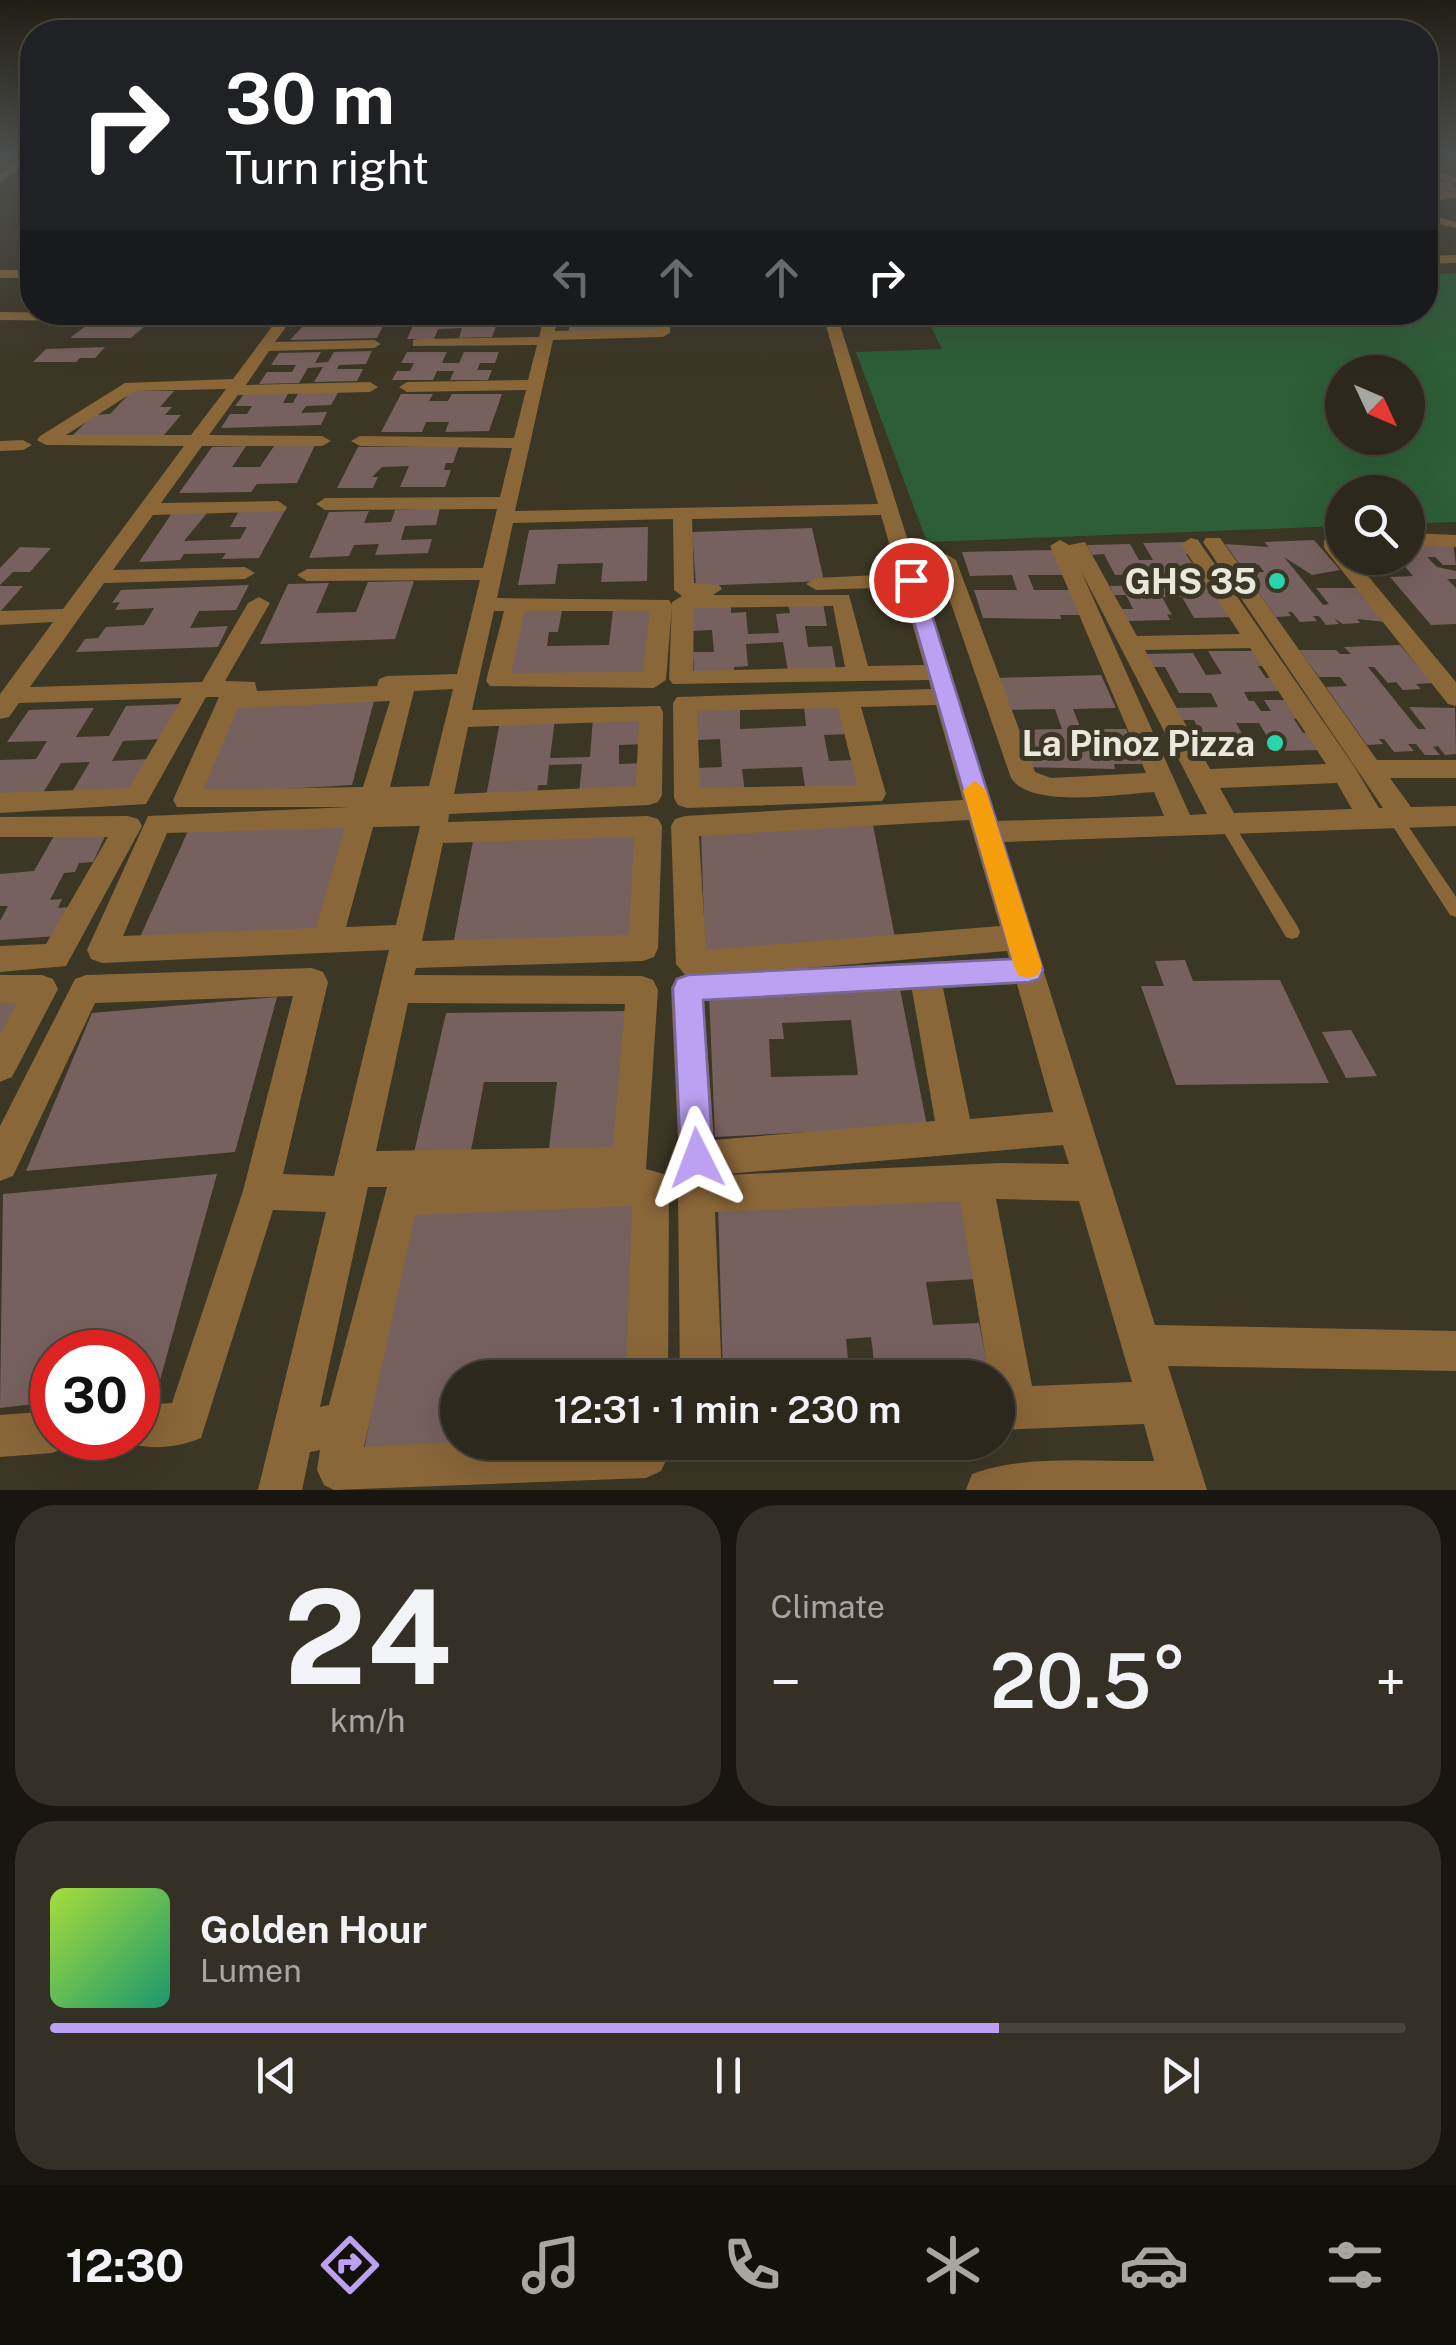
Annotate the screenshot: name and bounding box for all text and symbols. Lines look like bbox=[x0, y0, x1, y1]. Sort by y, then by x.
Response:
text: 30 m bbox=[225, 57, 395, 140]
icon: right bbox=[60, 60, 190, 190]
text: Turn right bbox=[225, 141, 429, 194]
icon: left bbox=[544, 250, 599, 305]
icon: ahead bbox=[649, 250, 704, 305]
icon: ahead bbox=[754, 250, 809, 305]
icon: right bbox=[859, 250, 914, 305]
north arrow bbox=[1325, 355, 1425, 455]
map controls bbox=[1325, 355, 1425, 575]
button: search bbox=[1325, 475, 1425, 575]
pin bbox=[869, 538, 954, 623]
icon: arrive bbox=[884, 553, 939, 608]
place label: GHS 35 bbox=[1124, 561, 1257, 602]
marker: GHS 35 bbox=[1266, 570, 1288, 592]
place label: La Pinoz Pizza bbox=[1022, 723, 1255, 764]
marker: La Pinoz Pizza bbox=[1264, 732, 1286, 754]
position arrow bbox=[645, 1106, 749, 1210]
speed limit sign: 30 bbox=[30, 1330, 160, 1460]
text: 12:31 · 1 min · 230 m bbox=[554, 1387, 901, 1432]
text: 24 bbox=[284, 1561, 452, 1713]
text: Climate bbox=[771, 1588, 885, 1625]
text: 20.5° bbox=[990, 1637, 1187, 1725]
text: − bbox=[771, 1650, 801, 1714]
text: + bbox=[1376, 1650, 1406, 1714]
text: km/h bbox=[330, 1702, 405, 1739]
text: Golden Hour bbox=[200, 1907, 427, 1952]
text: Lumen bbox=[200, 1952, 302, 1989]
icon: previous bbox=[249, 2048, 304, 2103]
icon: pause bbox=[701, 2048, 756, 2103]
icon: next bbox=[1153, 2048, 1208, 2103]
icon: directions bbox=[315, 2230, 385, 2300]
icon: music bbox=[516, 2230, 586, 2300]
icon: phone bbox=[717, 2230, 787, 2300]
icon: climate bbox=[918, 2230, 988, 2300]
icon: car bbox=[1119, 2230, 1189, 2300]
icon: filters bbox=[1320, 2230, 1390, 2300]
text: 12:30 bbox=[66, 2239, 184, 2292]

